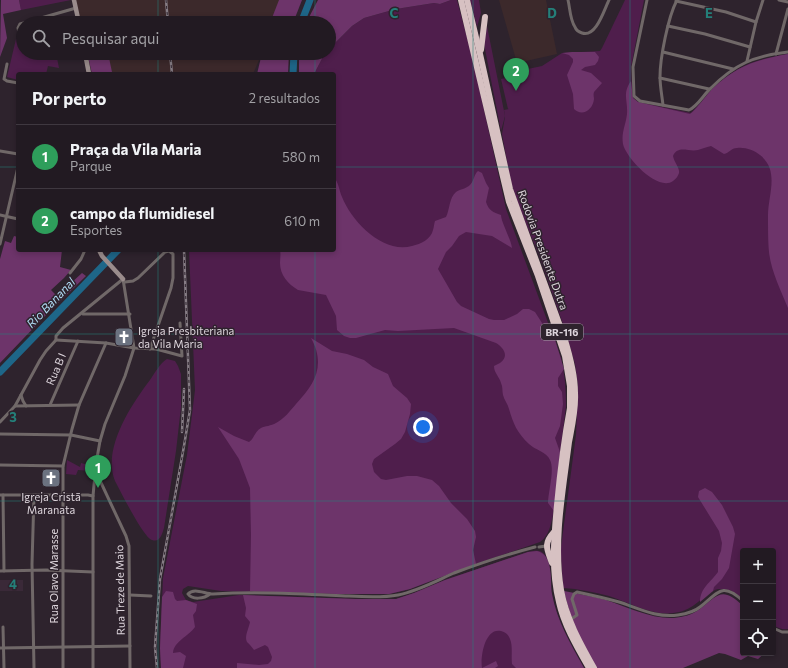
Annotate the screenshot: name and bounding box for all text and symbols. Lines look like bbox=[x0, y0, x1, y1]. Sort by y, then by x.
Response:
text: C bbox=[390, 5, 399, 21]
text: D bbox=[547, 5, 557, 21]
text: E bbox=[705, 5, 713, 21]
search box bbox=[16, 16, 336, 60]
icon: search bbox=[30, 27, 52, 49]
text: Pesquisar aqui bbox=[62, 29, 159, 47]
pin: 2 bbox=[503, 58, 529, 91]
text: Por perto bbox=[32, 88, 107, 109]
text: 2 resultados bbox=[249, 90, 320, 106]
text: Praça da Vila Maria bbox=[70, 140, 201, 158]
text: 1 bbox=[42, 149, 48, 165]
text: 580 m bbox=[282, 149, 320, 165]
text: Parque bbox=[70, 158, 112, 174]
street label: Rodovia Presidente Dutra bbox=[516, 188, 571, 312]
text: campo da flumidiesel bbox=[70, 204, 214, 222]
text: 2 bbox=[41, 213, 49, 229]
text: 610 m bbox=[284, 213, 320, 229]
text: Esportes bbox=[70, 222, 122, 238]
water label: Rio Bananal bbox=[23, 274, 78, 330]
place label: Igreja Presbiteriana da Vila Maria bbox=[138, 324, 234, 350]
road number: BR-116 bbox=[541, 324, 583, 340]
church icon: Igreja Presbiteriana da Vila Maria bbox=[113, 326, 135, 348]
street label: Rua B I bbox=[43, 351, 68, 387]
text: 3 bbox=[9, 409, 17, 425]
your location bbox=[413, 417, 433, 437]
pin: 1 bbox=[85, 455, 111, 488]
church icon: Igreja Cristã Maranata bbox=[40, 467, 62, 489]
place label: Igreja Cristã Maranata bbox=[21, 490, 81, 516]
street label: Rua Olavo Marasse bbox=[47, 528, 60, 623]
street label: Rua Treze de Maio bbox=[112, 544, 127, 635]
map controls bbox=[740, 548, 776, 656]
button: + bbox=[740, 548, 776, 584]
text: 4 bbox=[9, 576, 17, 592]
button: − bbox=[740, 584, 776, 620]
button: locate bbox=[740, 620, 776, 656]

